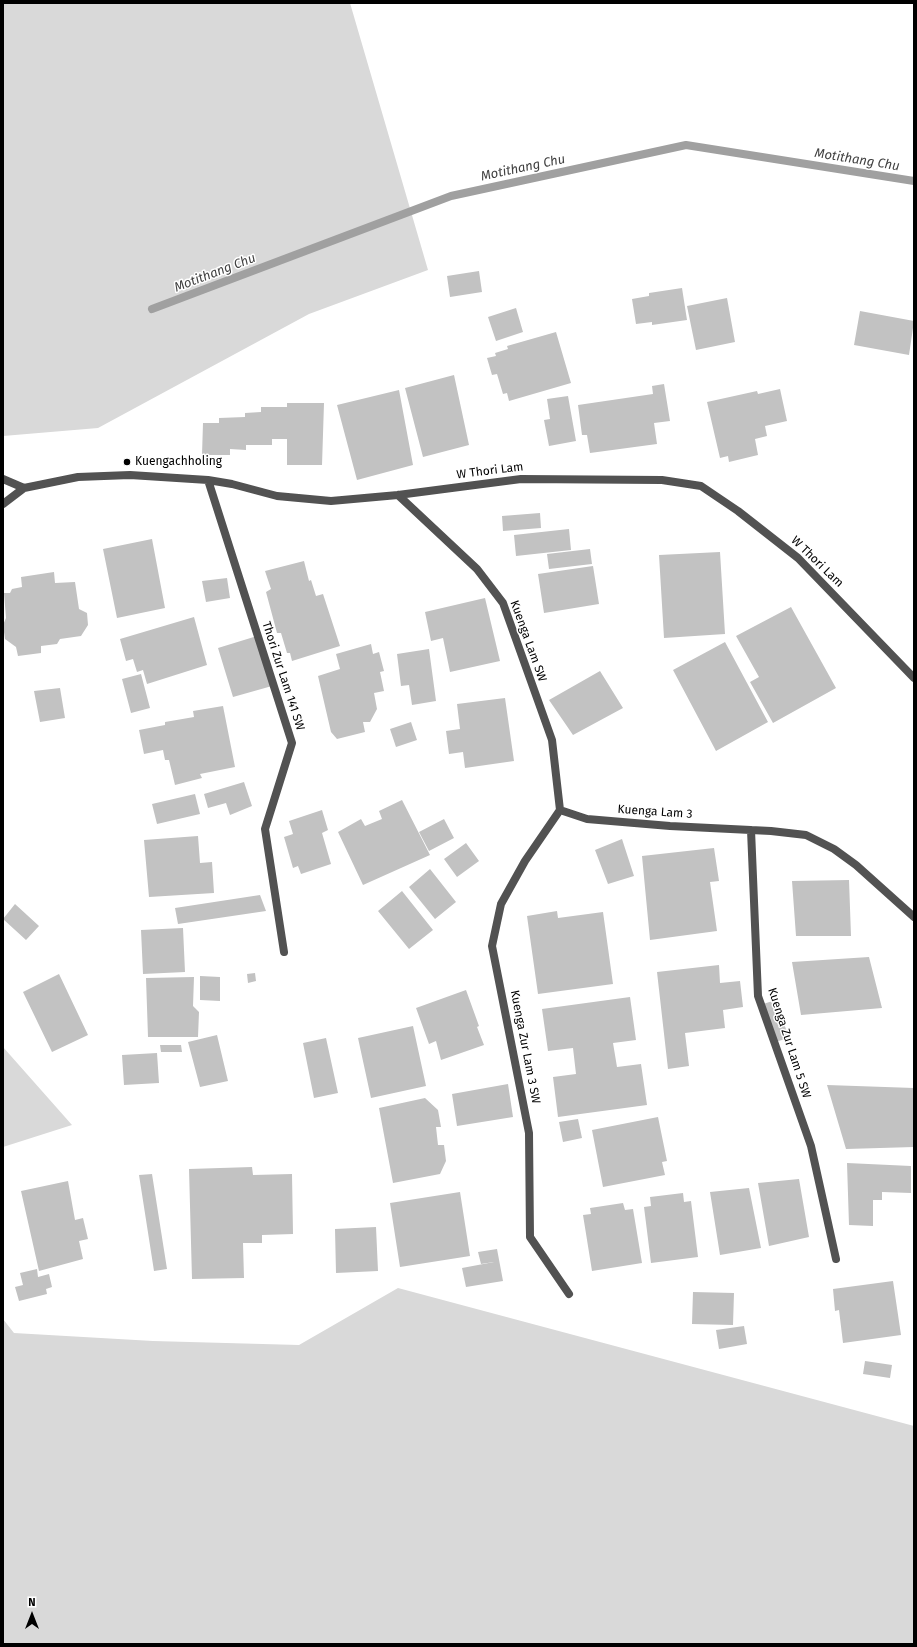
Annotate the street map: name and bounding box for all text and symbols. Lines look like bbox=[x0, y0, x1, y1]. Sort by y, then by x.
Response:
water label: Motithang Chu bbox=[813, 146, 901, 174]
water label: Motithang Chu bbox=[479, 151, 567, 185]
water label: Motithang Chu bbox=[172, 250, 258, 296]
place label: Kuengachholing bbox=[135, 455, 222, 469]
marker: Kuengachholing bbox=[122, 457, 132, 467]
street label: W Thori Lam bbox=[456, 460, 524, 482]
street label: W Thori Lam bbox=[788, 533, 846, 591]
street label: Kuenga Lam SW bbox=[507, 598, 549, 684]
street label: Thori Zur Lam 141 SW bbox=[259, 620, 307, 732]
street label: Kuenga Lam 3 bbox=[617, 802, 693, 822]
street label: Kuenga Zur Lam 5 SW bbox=[764, 986, 814, 1100]
street label: Kuenga Zur Lam 3 SW bbox=[507, 989, 543, 1105]
north arrow bbox=[12, 1595, 52, 1635]
text: N bbox=[28, 1596, 36, 1609]

